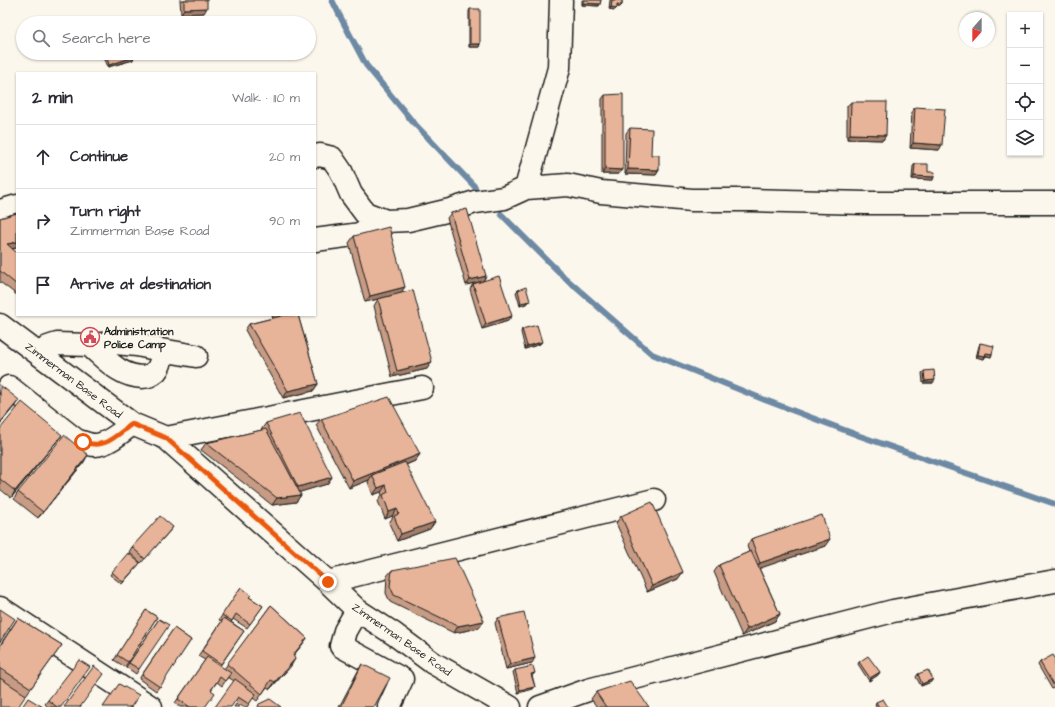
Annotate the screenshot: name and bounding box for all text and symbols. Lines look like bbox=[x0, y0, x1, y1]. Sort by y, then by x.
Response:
north arrow bbox=[959, 12, 995, 48]
map controls bbox=[1007, 12, 1043, 156]
button: + bbox=[1007, 12, 1043, 48]
search box bbox=[16, 16, 316, 60]
icon: search bbox=[30, 27, 52, 49]
text: Search here bbox=[62, 28, 151, 49]
button: − bbox=[1007, 48, 1043, 84]
button: locate bbox=[1007, 84, 1043, 120]
text: 2 min bbox=[32, 86, 73, 110]
text: Walk · 110 m bbox=[232, 89, 300, 107]
button: layers bbox=[1007, 120, 1043, 156]
icon: ahead bbox=[32, 146, 54, 168]
text: Continue bbox=[70, 146, 128, 167]
text: 20 m bbox=[269, 148, 300, 166]
text: Turn right bbox=[70, 201, 141, 222]
icon: right bbox=[32, 210, 54, 232]
text: 90 m bbox=[269, 212, 300, 230]
text: Zimmerman Base Road bbox=[70, 222, 210, 240]
icon: arrive bbox=[32, 274, 54, 296]
text: Arrive at destination bbox=[70, 274, 211, 295]
place label: Administration Police Camp bbox=[104, 324, 174, 353]
public building icon: Administration Police Camp bbox=[79, 326, 101, 348]
street label: Zimmerman Base Road bbox=[22, 339, 126, 422]
route start bbox=[74, 433, 92, 451]
route end bbox=[319, 573, 337, 591]
street label: Zimmerman Base Road bbox=[349, 599, 455, 680]

